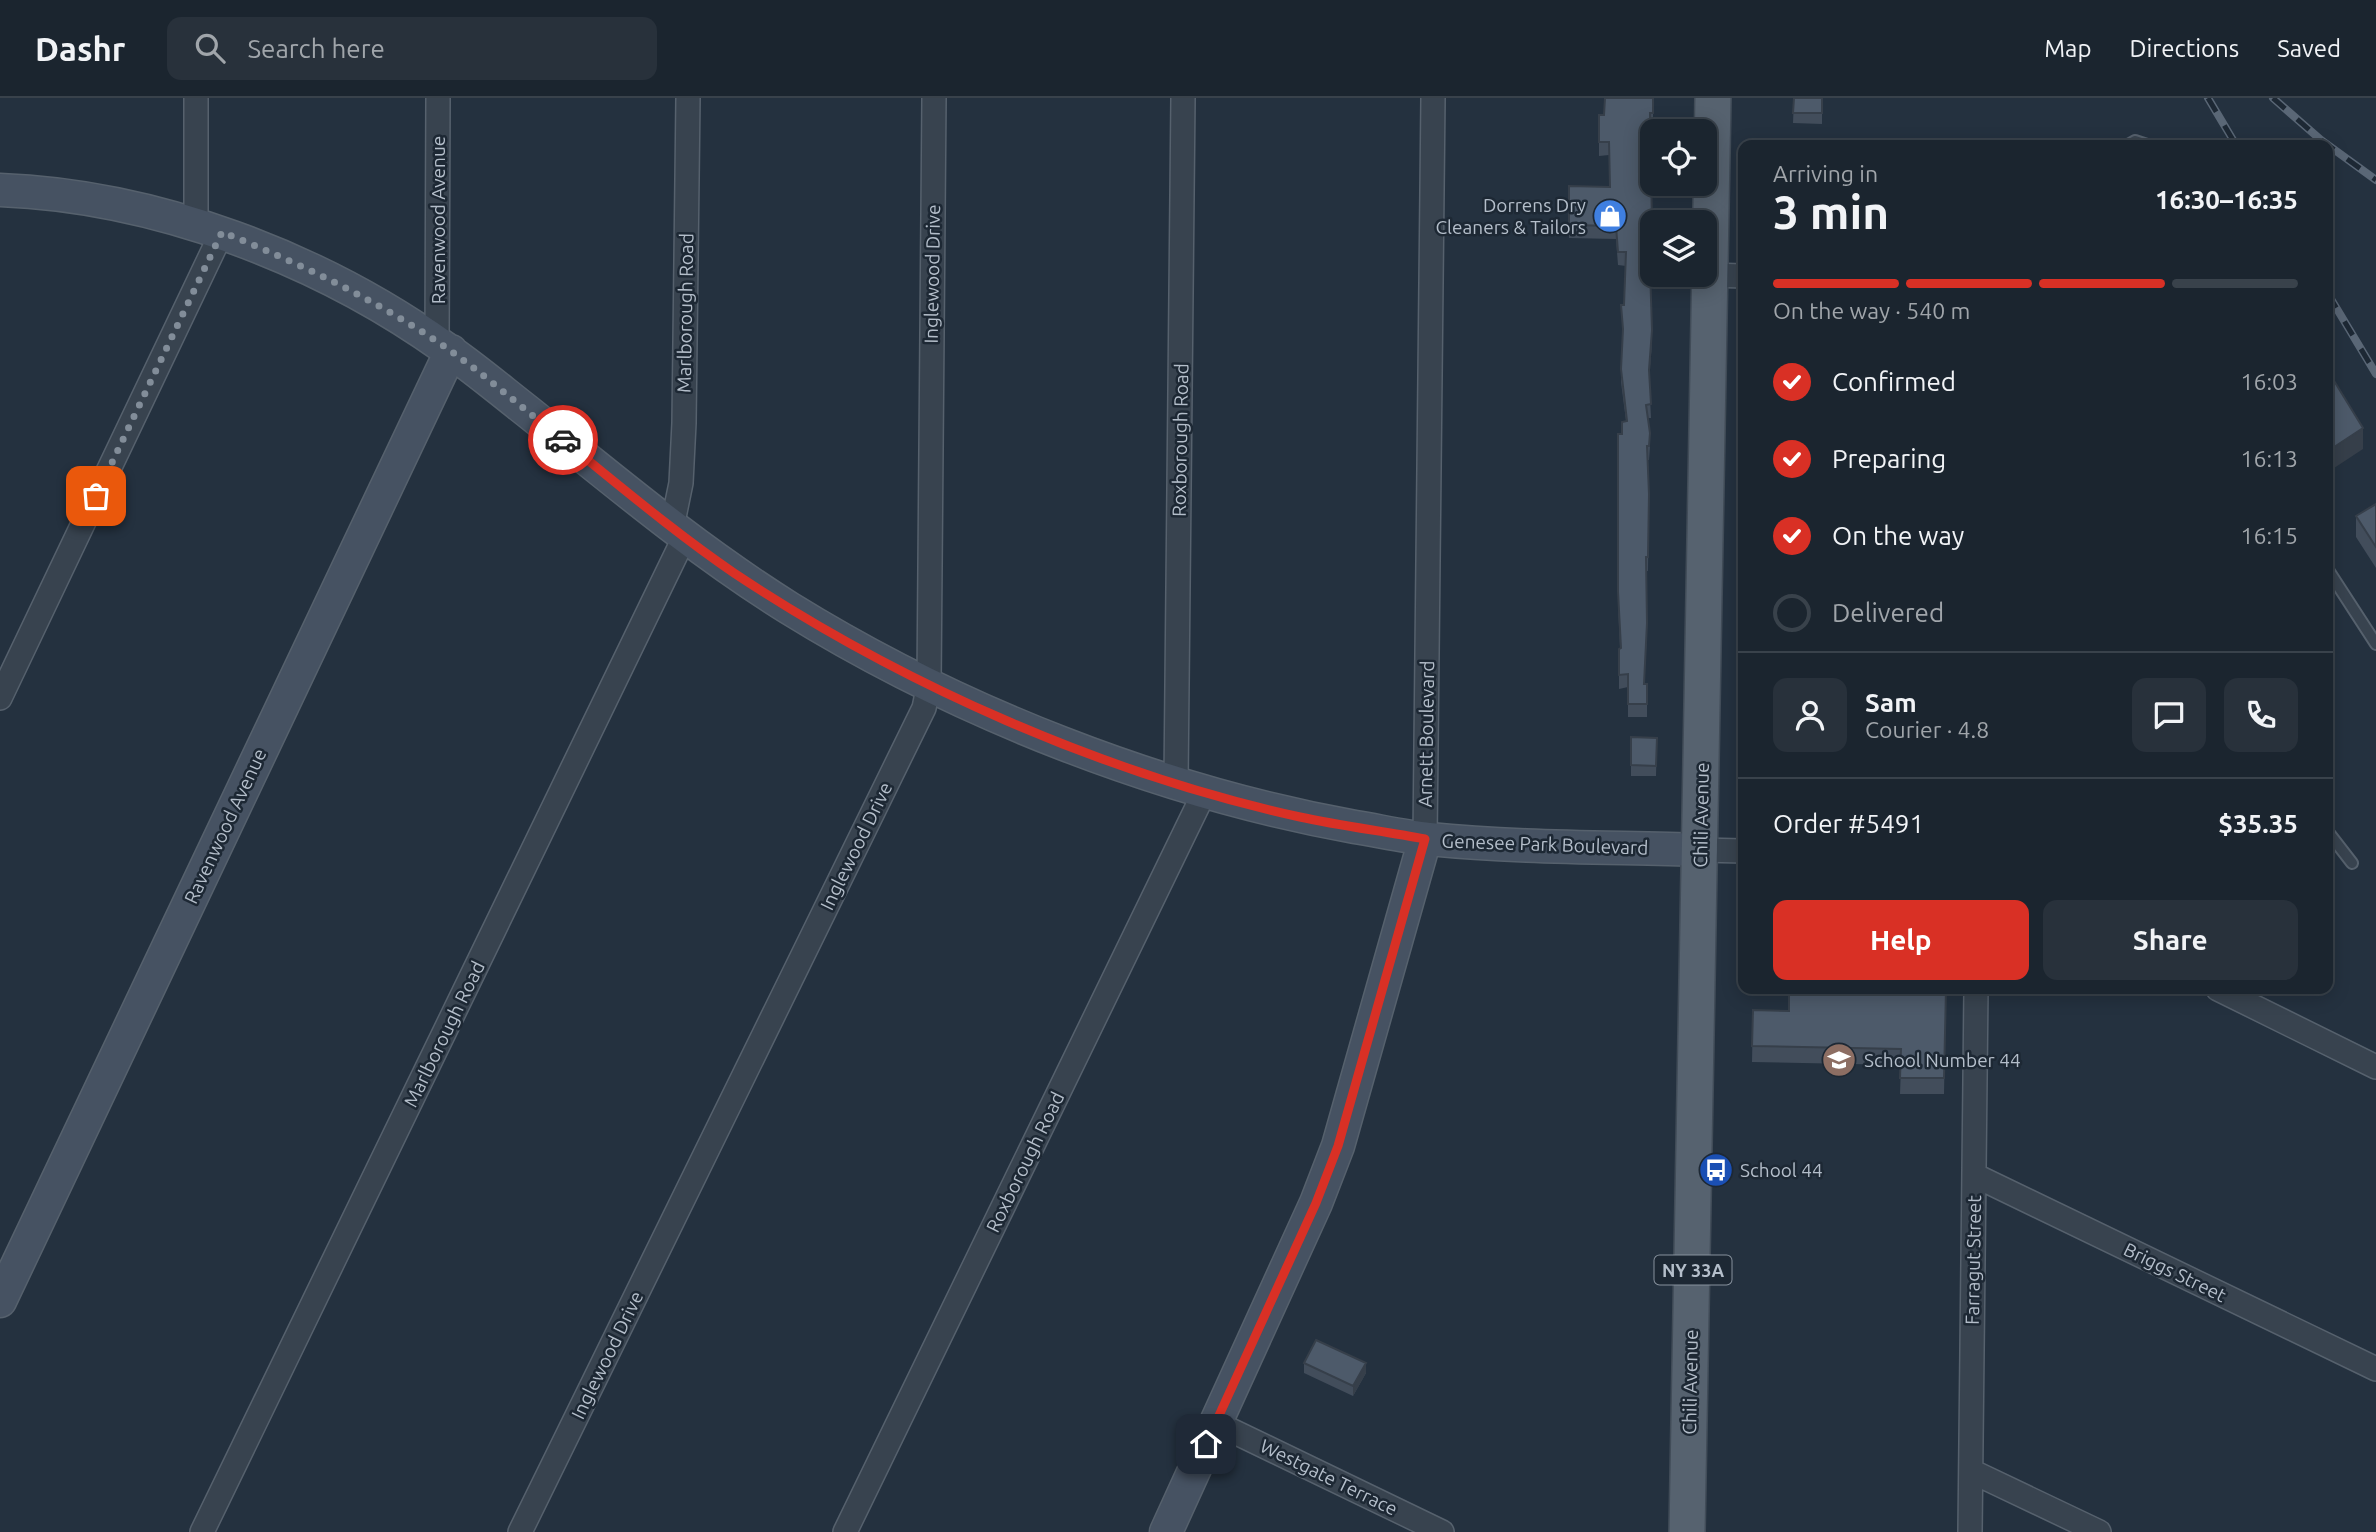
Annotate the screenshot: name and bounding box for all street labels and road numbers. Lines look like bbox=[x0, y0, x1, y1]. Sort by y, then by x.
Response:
street label: Ravenwood Avenue bbox=[427, 136, 449, 304]
street label: Inglewood Drive bbox=[920, 204, 944, 344]
street label: Marlborough Road bbox=[673, 233, 697, 393]
street label: Roxborough Road bbox=[1168, 363, 1192, 517]
street label: Arnett Boulevard bbox=[1414, 660, 1438, 808]
street label: Ravenwood Avenue bbox=[179, 745, 271, 907]
street label: Chili Avenue bbox=[1689, 762, 1713, 868]
street label: Inglewood Drive bbox=[816, 779, 896, 913]
street label: Genesee Park Boulevard bbox=[1441, 829, 1649, 859]
street label: Marlborough Road bbox=[399, 957, 489, 1111]
street label: Roxborough Road bbox=[981, 1088, 1069, 1236]
street label: Farragut Street bbox=[1961, 1194, 1985, 1325]
street label: Briggs Street bbox=[2120, 1238, 2230, 1307]
road number: NY 33A bbox=[1654, 1255, 1732, 1284]
street label: Inglewood Drive bbox=[567, 1288, 647, 1422]
street label: Chili Avenue bbox=[1678, 1329, 1702, 1435]
street label: Westgate Terrace bbox=[1257, 1434, 1401, 1520]

